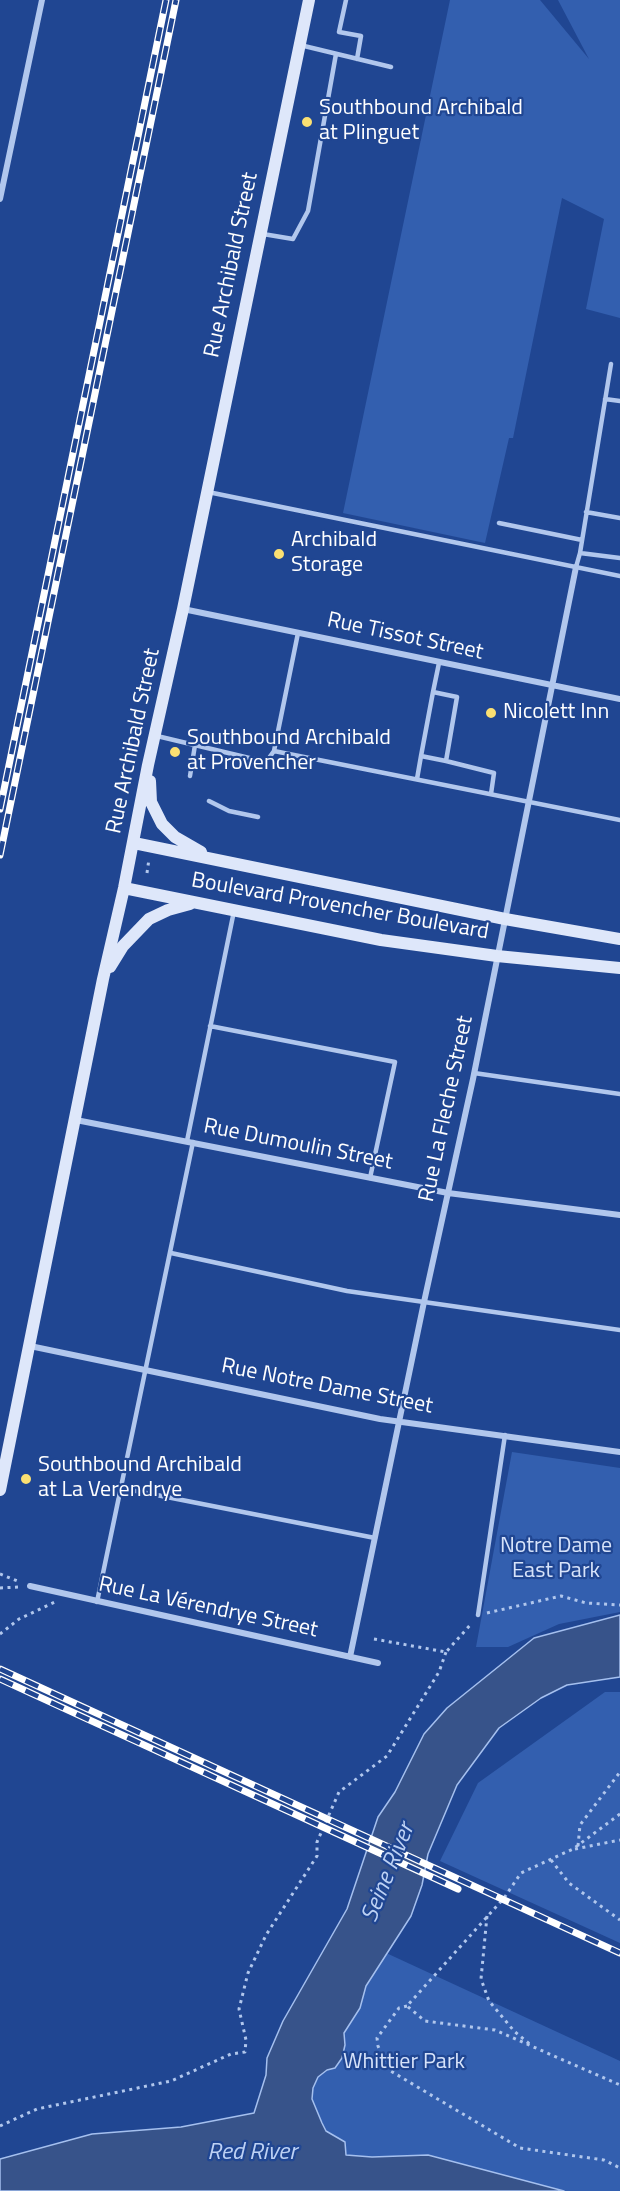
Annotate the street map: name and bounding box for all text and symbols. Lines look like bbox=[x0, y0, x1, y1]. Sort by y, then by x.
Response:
place label: Southbound Archibald at Plinguet bbox=[319, 96, 523, 148]
marker: Southbound Archibald at Plinguet bbox=[300, 115, 314, 129]
street label: Rue Archibald Street bbox=[199, 170, 265, 360]
place label: Archibald Storage bbox=[291, 528, 377, 580]
marker: Archibald Storage bbox=[272, 547, 286, 561]
street label: Rue Tissot Street bbox=[325, 608, 485, 666]
street label: Rue Archibald Street bbox=[101, 646, 167, 836]
place label: Nicolett Inn bbox=[503, 700, 609, 726]
marker: Nicolett Inn bbox=[484, 706, 498, 720]
place label: Southbound Archibald at Provencher bbox=[187, 726, 391, 778]
marker: Southbound Archibald at Provencher bbox=[168, 745, 182, 759]
street label: Boulevard Provencher Boulevard bbox=[189, 868, 491, 946]
street label: Rue La Fleche Street bbox=[414, 1014, 480, 1204]
street label: Rue Dumoulin Street bbox=[201, 1114, 395, 1176]
street label: Rue Notre Dame Street bbox=[219, 1354, 435, 1420]
place label: Southbound Archibald at La Verendrye bbox=[38, 1453, 242, 1504]
marker: Southbound Archibald at La Verendrye bbox=[19, 1472, 33, 1486]
park label: Notre Dame East Park bbox=[500, 1534, 612, 1586]
street label: Rue La Vérendrye Street bbox=[96, 1572, 320, 1644]
water label: Seine River bbox=[356, 1819, 422, 1927]
park label: Whittier Park bbox=[343, 2050, 465, 2076]
water label: Red River bbox=[207, 2139, 297, 2167]

